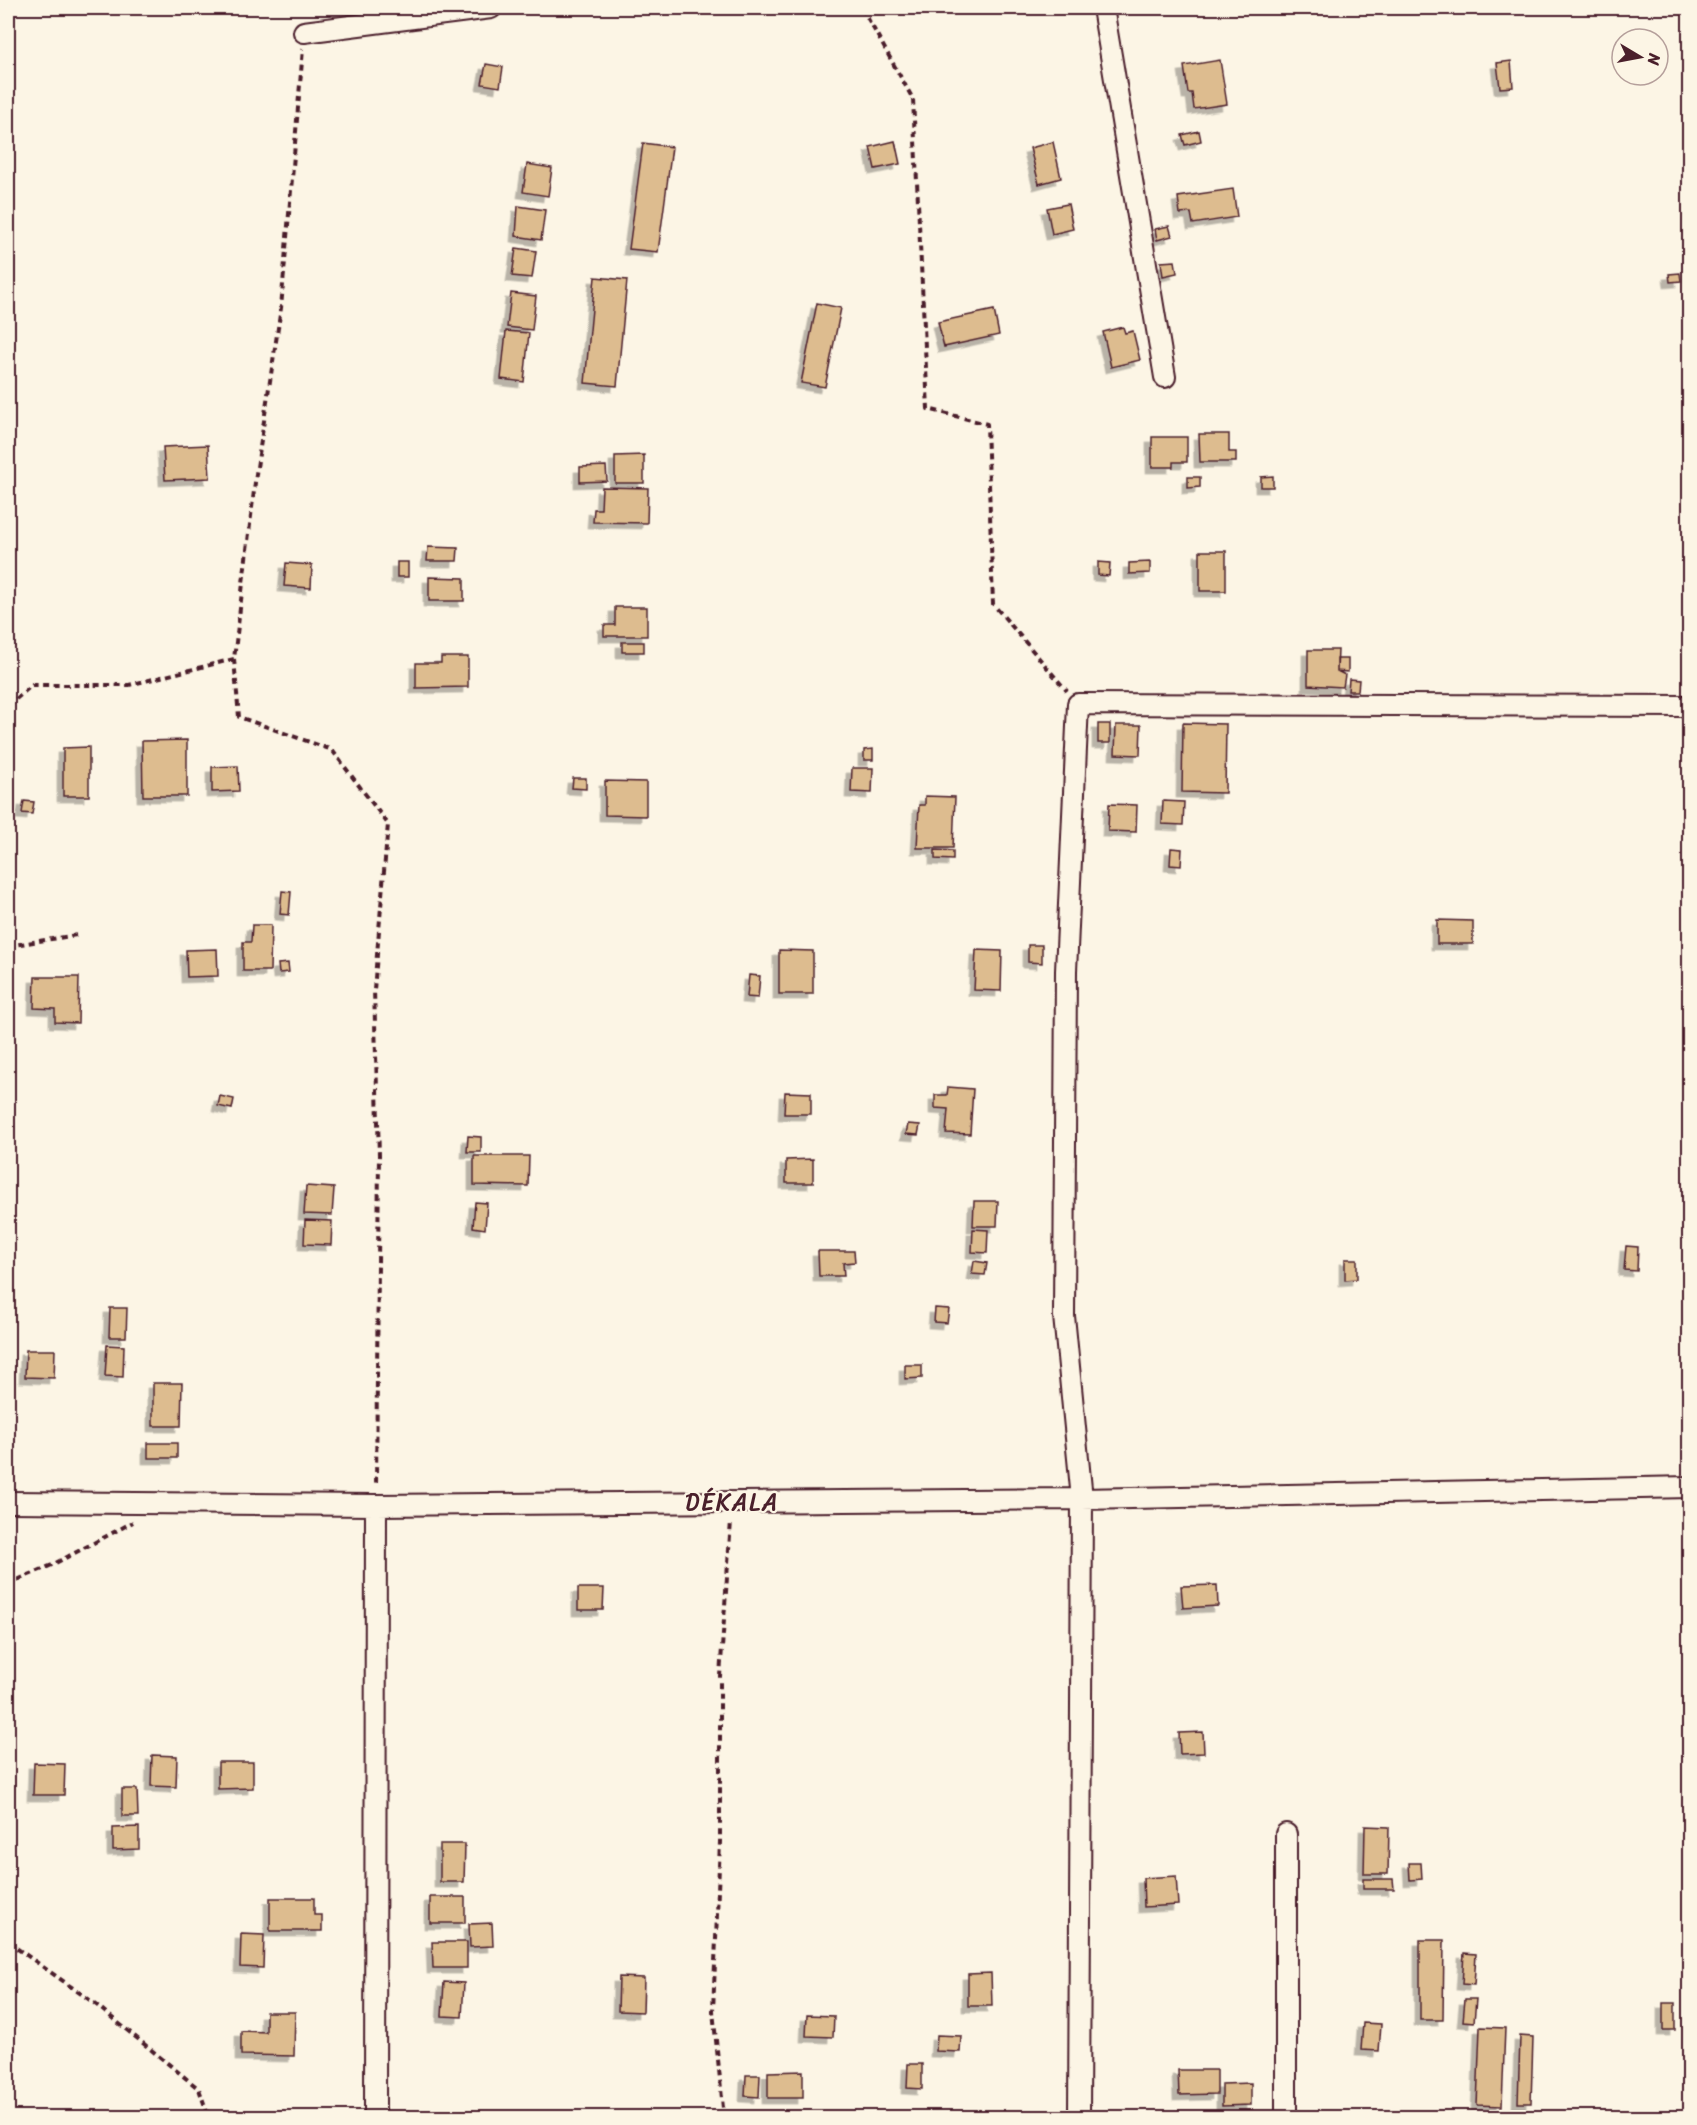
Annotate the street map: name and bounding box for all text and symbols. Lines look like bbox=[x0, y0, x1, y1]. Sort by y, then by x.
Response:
north arrow bbox=[1610, 27, 1670, 87]
text: N bbox=[1639, 51, 1670, 68]
district label: DÉKALA bbox=[685, 1481, 779, 1523]

